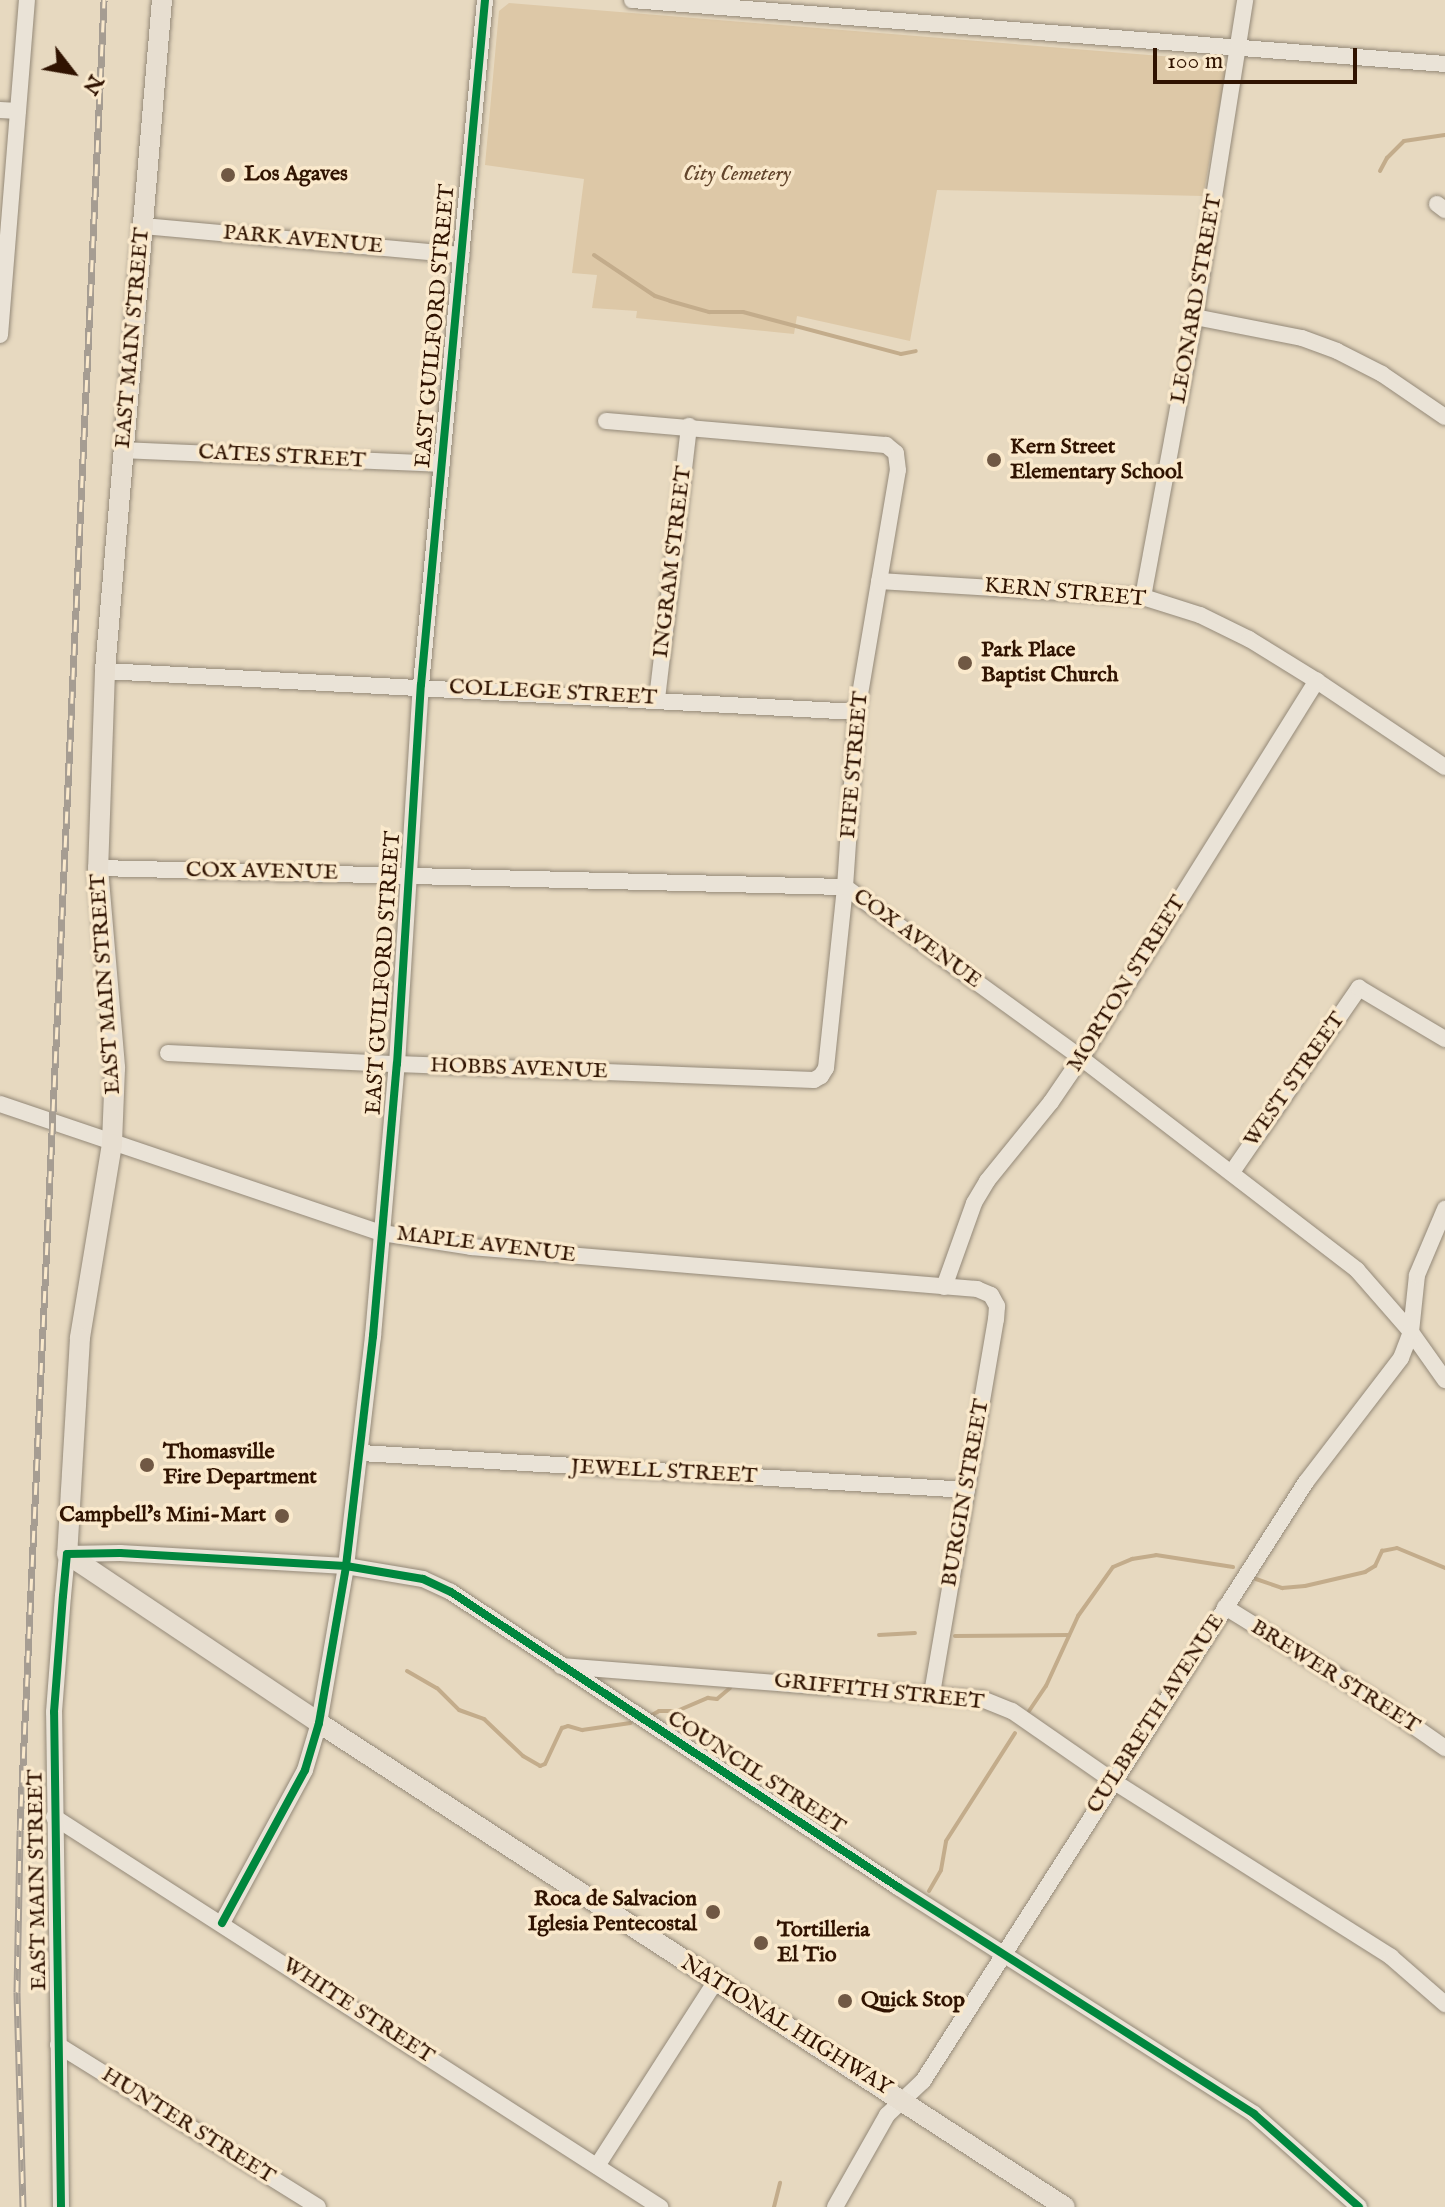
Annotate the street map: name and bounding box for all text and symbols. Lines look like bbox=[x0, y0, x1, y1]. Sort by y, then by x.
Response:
north arrow bbox=[32, 32, 112, 112]
scale bar bbox=[1157, 32, 1361, 82]
text: 100 m bbox=[1167, 46, 1223, 77]
text: N bbox=[76, 69, 109, 100]
place label: Los Agaves bbox=[244, 162, 348, 188]
park label: City Cemetery bbox=[683, 162, 791, 188]
marker: Los Agaves bbox=[219, 166, 237, 184]
street label: EAST GUILFORD STREET bbox=[410, 183, 462, 469]
street label: LEONARD STREET bbox=[1166, 192, 1228, 406]
street label: PARK AVENUE bbox=[222, 220, 384, 260]
street label: EAST MAIN STREET bbox=[110, 227, 156, 449]
place label: Kern Street Elementary School bbox=[1010, 434, 1183, 486]
street label: CATES STREET bbox=[198, 439, 366, 475]
marker: Kern Street Elementary School bbox=[985, 451, 1003, 469]
street label: INGRAM STREET bbox=[648, 465, 698, 659]
street label: KERN STREET bbox=[983, 573, 1147, 613]
place label: Park Place Baptist Church bbox=[981, 637, 1118, 688]
marker: Park Place Baptist Church bbox=[956, 654, 974, 672]
street label: COLLEGE STREET bbox=[448, 674, 658, 712]
street label: FIFE STREET bbox=[835, 690, 875, 840]
street label: EAST GUILFORD STREET bbox=[361, 830, 407, 1116]
street label: COX AVENUE bbox=[185, 857, 339, 887]
street label: EAST MAIN STREET bbox=[85, 873, 127, 1095]
street label: COX AVENUE bbox=[848, 883, 986, 995]
street label: MORTON STREET bbox=[1062, 891, 1192, 1077]
street label: WEST STREET bbox=[1239, 1007, 1351, 1153]
street label: HOBBS AVENUE bbox=[430, 1053, 608, 1085]
street label: MAPLE AVENUE bbox=[395, 1221, 577, 1269]
street label: BURGIN STREET bbox=[936, 1397, 996, 1589]
place label: Thomasville Fire Department bbox=[163, 1439, 317, 1490]
street label: JEWELL STREET bbox=[570, 1454, 758, 1490]
marker: Thomasville Fire Department bbox=[138, 1456, 156, 1474]
place label: Campbell's Mini-Mart bbox=[59, 1503, 266, 1529]
marker: Campbell's Mini-Mart bbox=[273, 1507, 291, 1525]
street label: CULBRETH AVENUE bbox=[1082, 1609, 1230, 1819]
street label: BREWER STREET bbox=[1246, 1614, 1424, 1740]
street label: GRIFFITH STREET bbox=[773, 1668, 985, 1716]
street label: COUNCIL STREET bbox=[662, 1706, 850, 1840]
street label: EAST MAIN STREET bbox=[23, 1769, 53, 1991]
place label: Roca de Salvacion Iglesia Pentecostal bbox=[528, 1886, 697, 1938]
marker: Roca de Salvacion Iglesia Pentecostal bbox=[704, 1903, 722, 1921]
place label: Tortilleria El Tio bbox=[777, 1917, 870, 1968]
marker: Tortilleria El Tio bbox=[752, 1934, 770, 1952]
street label: NATIONAL HIGHWAY bbox=[676, 1950, 896, 2102]
street label: WHITE STREET bbox=[277, 1952, 439, 2070]
place label: Quick Stop bbox=[861, 1988, 965, 2014]
marker: Quick Stop bbox=[836, 1992, 854, 2010]
street label: HUNTER STREET bbox=[96, 2062, 280, 2190]

